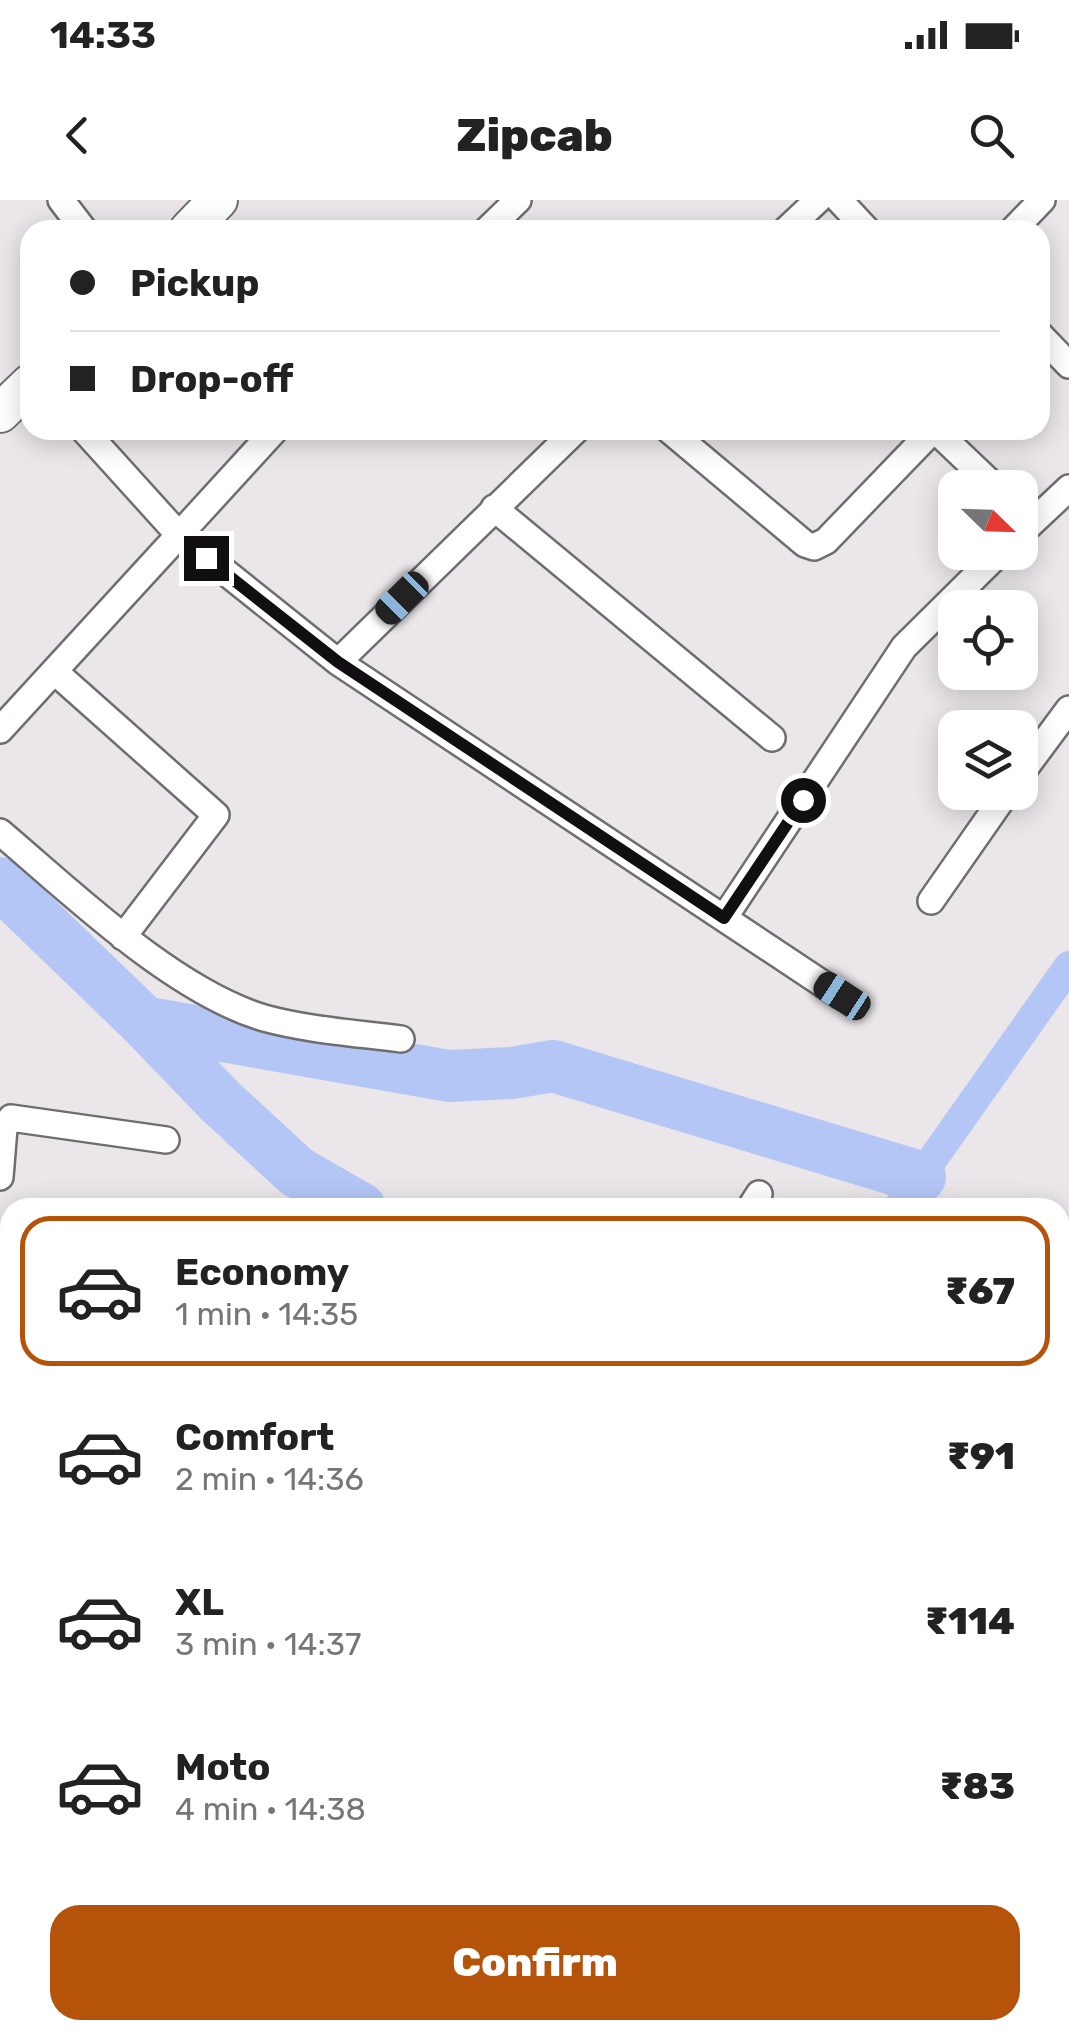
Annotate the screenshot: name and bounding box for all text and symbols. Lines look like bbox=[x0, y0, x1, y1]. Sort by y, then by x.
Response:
text: 14:33 bbox=[50, 12, 156, 58]
icon: back bbox=[50, 108, 105, 163]
icon: search bbox=[964, 108, 1019, 163]
text: Zipcab bbox=[456, 109, 613, 162]
text: Pickup bbox=[130, 260, 259, 306]
text: Drop-off bbox=[130, 356, 293, 402]
north arrow bbox=[938, 470, 1038, 570]
map controls bbox=[938, 470, 1038, 810]
route end bbox=[184, 536, 229, 581]
car bbox=[370, 566, 434, 630]
button: locate bbox=[938, 590, 1038, 690]
button: layers bbox=[938, 710, 1038, 810]
route start bbox=[781, 778, 826, 823]
car bbox=[809, 967, 875, 1025]
icon: car bbox=[55, 1246, 145, 1336]
text: Economy bbox=[175, 1249, 349, 1295]
text: ₹67 bbox=[945, 1268, 1015, 1314]
text: 1 min · 14:35 bbox=[175, 1295, 358, 1333]
icon: car bbox=[55, 1411, 145, 1501]
text: Comfort bbox=[175, 1414, 334, 1460]
text: ₹91 bbox=[947, 1433, 1015, 1479]
text: 2 min · 14:36 bbox=[175, 1460, 364, 1498]
icon: car bbox=[55, 1576, 145, 1666]
text: XL bbox=[175, 1579, 224, 1625]
text: ₹114 bbox=[925, 1598, 1015, 1644]
text: 3 min · 14:37 bbox=[175, 1625, 361, 1663]
icon: car bbox=[55, 1741, 145, 1831]
text: Moto bbox=[175, 1744, 271, 1790]
text: ₹83 bbox=[940, 1763, 1015, 1809]
text: 4 min · 14:38 bbox=[175, 1790, 366, 1828]
button: Confirm bbox=[50, 1905, 1020, 2020]

